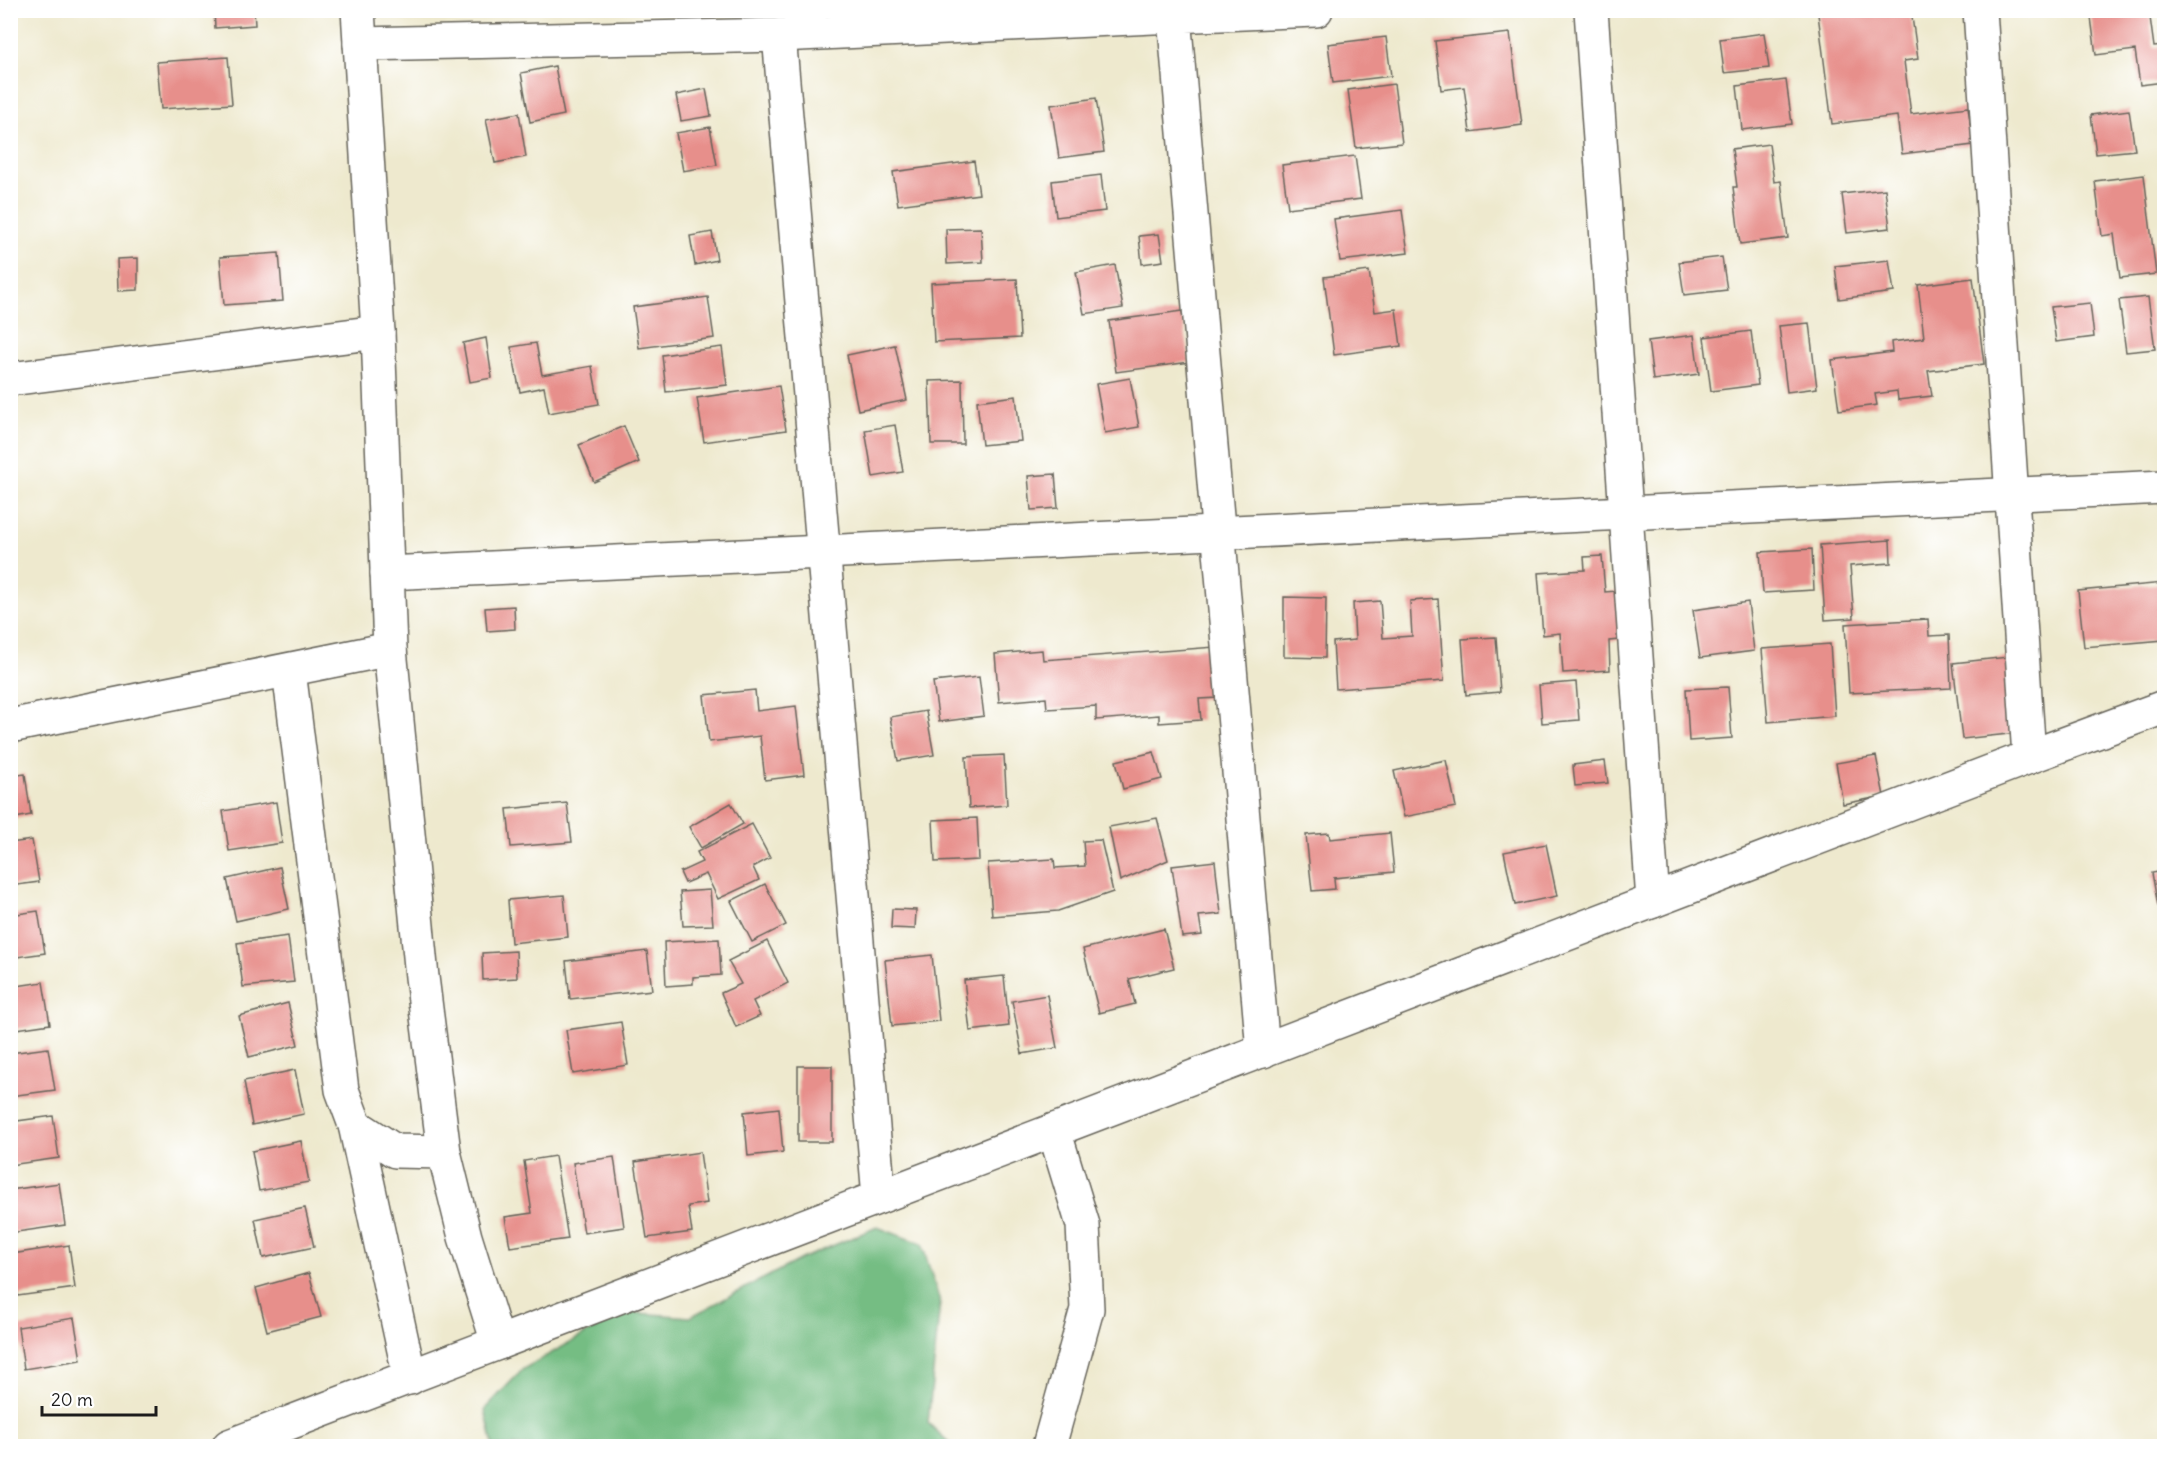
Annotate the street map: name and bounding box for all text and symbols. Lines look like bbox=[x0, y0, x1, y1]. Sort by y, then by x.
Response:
scale bar bbox=[42, 1379, 156, 1417]
text: 20 m bbox=[51, 1388, 93, 1411]

